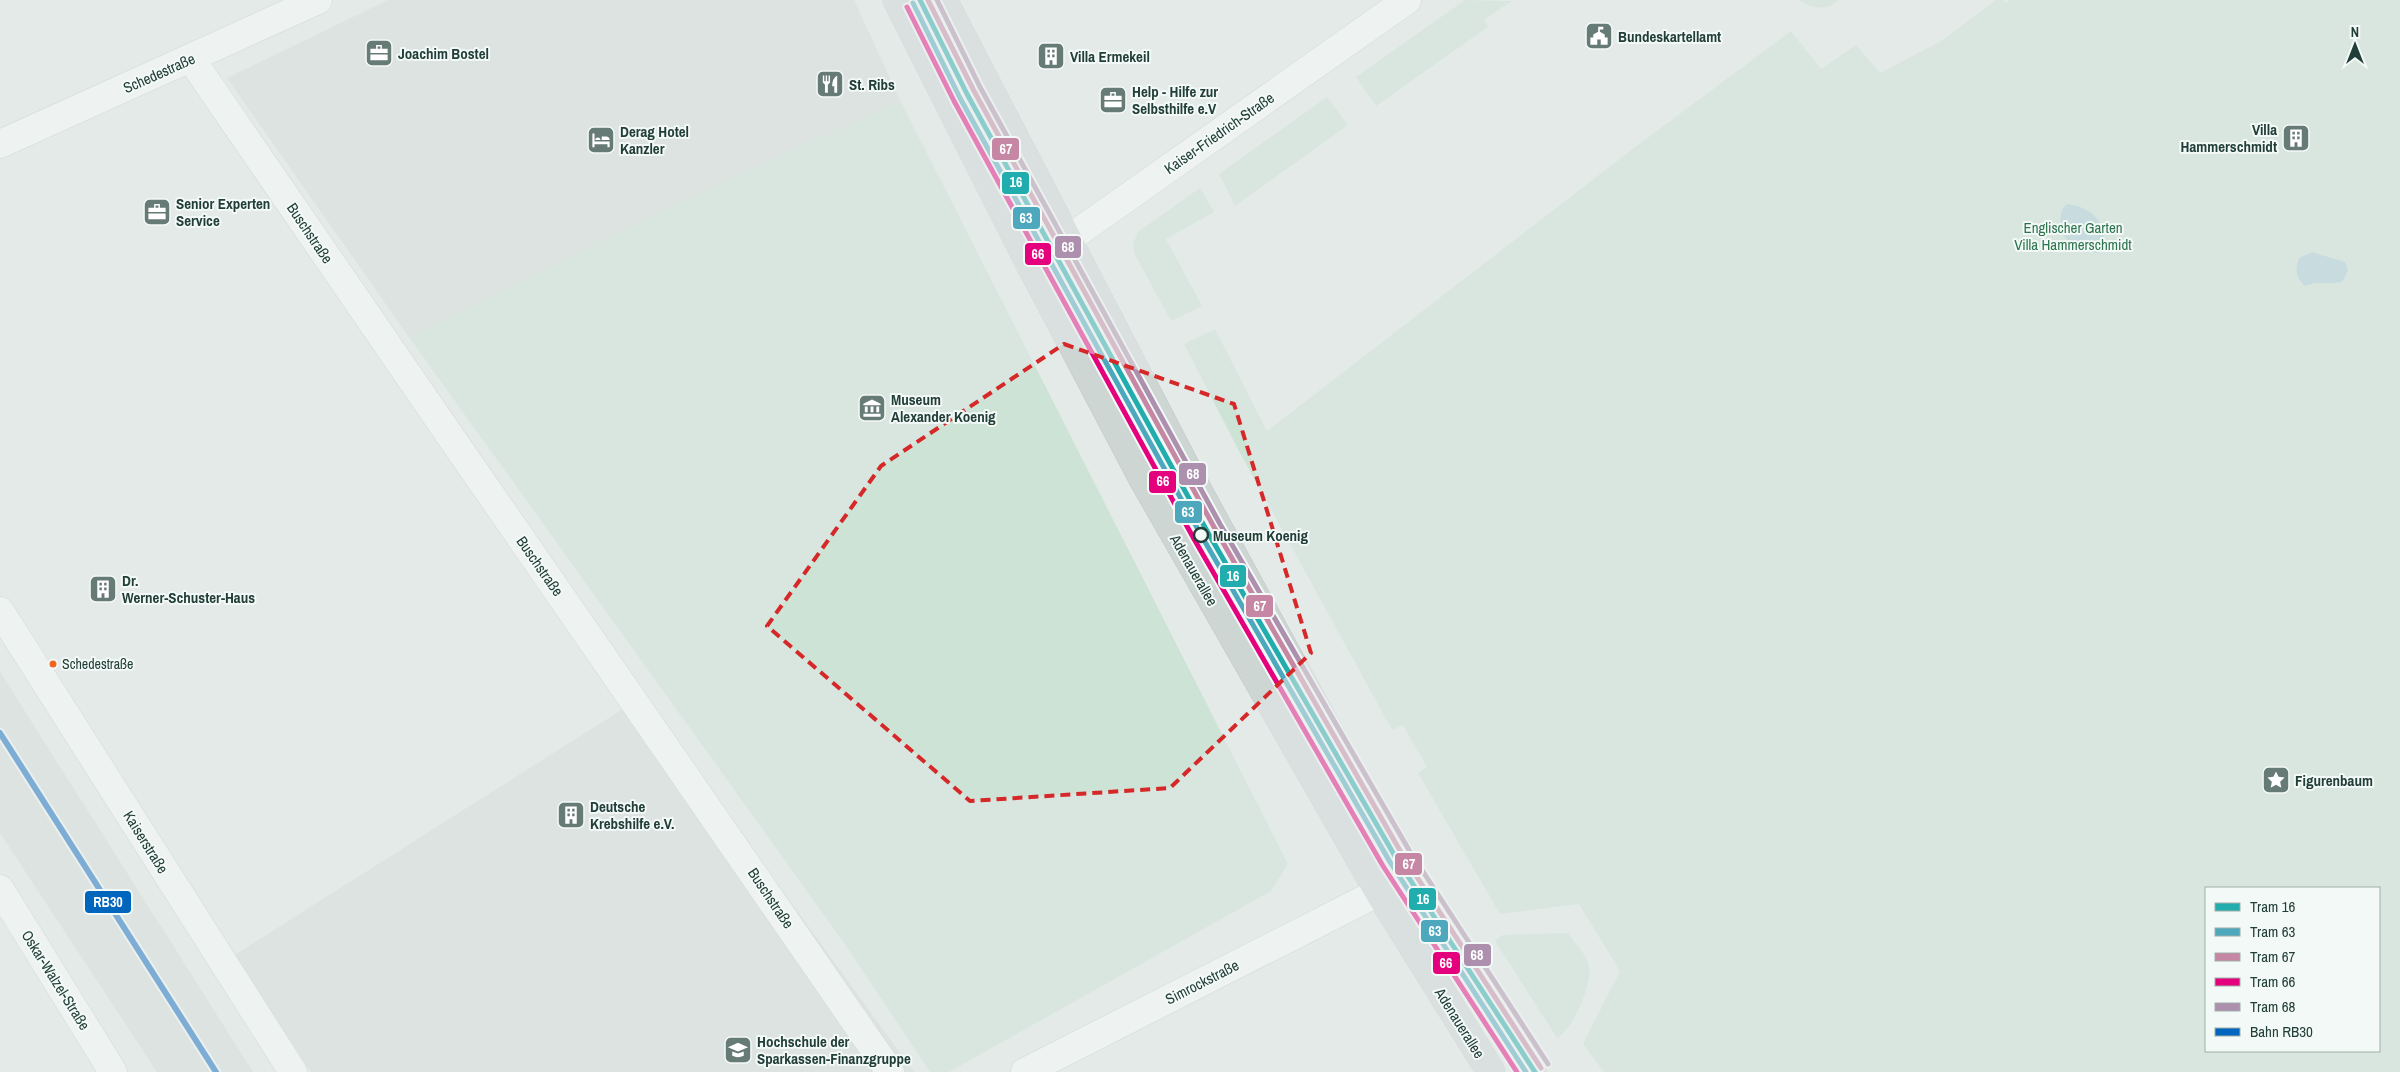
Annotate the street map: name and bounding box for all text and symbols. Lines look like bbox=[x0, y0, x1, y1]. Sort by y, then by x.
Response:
north arrow bbox=[2330, 20, 2380, 70]
public building icon: Bundeskartellamt bbox=[1584, 21, 1614, 51]
text: N bbox=[2351, 23, 2359, 41]
place label: Bundeskartellamt bbox=[1618, 26, 1721, 47]
office icon: Joachim Bostel bbox=[364, 38, 394, 68]
building icon: Villa Ermekeil bbox=[1036, 41, 1066, 71]
place label: Joachim Bostel bbox=[398, 43, 489, 64]
place label: Villa Ermekeil bbox=[1070, 46, 1150, 67]
street label: Schedestraße bbox=[120, 48, 198, 98]
restaurant icon: St. Ribs bbox=[815, 69, 845, 99]
place label: St. Ribs bbox=[849, 74, 895, 95]
place label: Help - Hilfe zur Selbsthilfe e.V bbox=[1132, 81, 1218, 119]
office icon: Help - Hilfe zur Selbsthilfe e.V bbox=[1098, 85, 1128, 115]
street label: Kaiser-Friedrich-Straße bbox=[1160, 87, 1278, 179]
place label: Villa Hammerschmidt bbox=[2181, 119, 2277, 157]
place label: Derag Hotel Kanzler bbox=[620, 121, 689, 159]
building icon: Villa Hammerschmidt bbox=[2281, 123, 2311, 153]
hotel icon: Derag Hotel Kanzler bbox=[586, 125, 616, 155]
line badge: 67 bbox=[991, 137, 1020, 161]
text: 67 bbox=[1000, 140, 1013, 158]
line badge: 16 bbox=[1001, 171, 1030, 195]
text: 16 bbox=[1010, 173, 1022, 191]
place label: Senior Experten Service bbox=[176, 193, 270, 231]
office icon: Senior Experten Service bbox=[142, 197, 172, 227]
street label: Buschstraße bbox=[282, 199, 338, 268]
line badge: 63 bbox=[1012, 206, 1041, 230]
text: 63 bbox=[1020, 209, 1032, 227]
park label: Englischer Garten Villa Hammerschmidt bbox=[2014, 217, 2132, 255]
line badge: 68 bbox=[1054, 235, 1082, 259]
text: 68 bbox=[1062, 238, 1074, 256]
line badge: 66 bbox=[1024, 242, 1052, 266]
text: 66 bbox=[1032, 245, 1044, 263]
place label: Museum Alexander Koenig bbox=[891, 389, 996, 427]
museum icon: Museum Alexander Koenig bbox=[857, 393, 887, 423]
line badge: 68 bbox=[1178, 462, 1207, 486]
text: 68 bbox=[1187, 465, 1199, 483]
line badge: 66 bbox=[1148, 470, 1177, 494]
text: 66 bbox=[1157, 472, 1169, 490]
line badge: 63 bbox=[1174, 500, 1203, 524]
text: 63 bbox=[1182, 503, 1194, 521]
place label: Museum Koenig bbox=[1213, 525, 1308, 546]
marker: Museum Koenig bbox=[1193, 527, 1209, 543]
street label: Adenauerallee bbox=[1165, 530, 1223, 610]
street label: Buschstraße bbox=[512, 532, 568, 600]
line badge: 16 bbox=[1219, 564, 1247, 588]
text: 16 bbox=[1227, 567, 1239, 585]
place label: Dr. Werner-Schuster-Haus bbox=[122, 570, 255, 608]
building icon: Dr. Werner-Schuster-Haus bbox=[88, 574, 118, 604]
line badge: 67 bbox=[1245, 594, 1274, 618]
text: 67 bbox=[1254, 597, 1267, 615]
place label: Schedestraße bbox=[62, 655, 133, 673]
marker: Schedestraße bbox=[48, 659, 58, 669]
place icon: Figurenbaum bbox=[2261, 765, 2291, 795]
place label: Figurenbaum bbox=[2295, 770, 2373, 791]
place label: Deutsche Krebshilfe e.V. bbox=[590, 796, 674, 834]
building icon: Deutsche Krebshilfe e.V. bbox=[556, 800, 586, 830]
street label: Kaiserstraße bbox=[118, 807, 174, 878]
line badge: 67 bbox=[1394, 852, 1423, 876]
text: 67 bbox=[1403, 855, 1416, 873]
street label: Buschstraße bbox=[743, 864, 799, 933]
line badge: 16 bbox=[1408, 887, 1437, 911]
legend bbox=[2205, 887, 2380, 1052]
line badge: RB30 bbox=[84, 890, 132, 914]
text: 16 bbox=[1417, 890, 1429, 908]
text: RB30 bbox=[93, 893, 123, 911]
text: Tram 16 bbox=[2250, 896, 2296, 917]
line badge: 63 bbox=[1420, 919, 1449, 943]
text: Tram 63 bbox=[2250, 921, 2296, 942]
text: 63 bbox=[1429, 922, 1441, 940]
street label: Oskar-Walzel-Straße bbox=[17, 926, 95, 1034]
line badge: 68 bbox=[1463, 943, 1492, 967]
text: 68 bbox=[1471, 946, 1483, 964]
text: Tram 67 bbox=[2250, 946, 2296, 967]
line badge: 66 bbox=[1432, 951, 1461, 975]
street label: Simrockstraße bbox=[1162, 954, 1243, 1010]
text: 66 bbox=[1440, 954, 1452, 972]
text: Tram 66 bbox=[2250, 971, 2296, 992]
street label: Adenauerallee bbox=[1430, 983, 1490, 1062]
text: Tram 68 bbox=[2250, 996, 2296, 1017]
text: Bahn RB30 bbox=[2250, 1021, 2313, 1042]
place label: Hochschule der Sparkassen-Finanzgruppe bbox=[757, 1031, 911, 1069]
school or university icon: Hochschule der Sparkassen-Finanzgruppe bbox=[723, 1035, 753, 1065]

